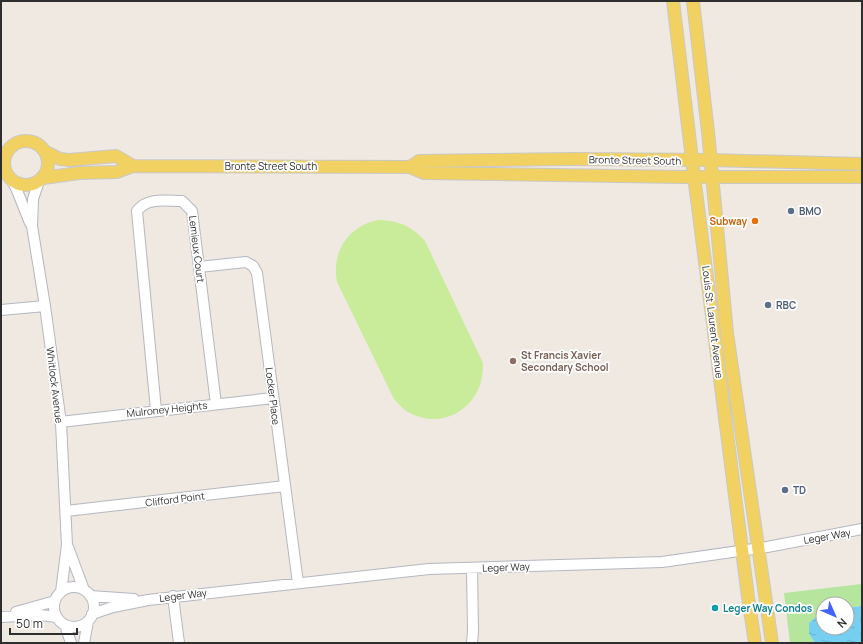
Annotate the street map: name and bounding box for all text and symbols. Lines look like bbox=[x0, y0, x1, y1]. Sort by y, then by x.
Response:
street label: Bronte Street South bbox=[589, 152, 681, 168]
street label: Bronte Street South bbox=[225, 159, 317, 173]
place label: BMO bbox=[799, 204, 822, 218]
marker: BMO bbox=[786, 206, 796, 216]
place label: Subway bbox=[709, 214, 747, 228]
street label: Lemieux Court bbox=[186, 215, 208, 283]
marker: Subway bbox=[750, 216, 760, 226]
street label: Louis St. Laurent Avenue bbox=[699, 265, 727, 379]
place label: RBC bbox=[776, 298, 796, 312]
marker: RBC bbox=[763, 300, 773, 310]
street label: Whitlock Avenue bbox=[43, 346, 67, 424]
place label: St Francis Xavier Secondary School bbox=[521, 348, 609, 374]
marker: St Francis Xavier Secondary School bbox=[508, 356, 518, 366]
street label: Locker Place bbox=[263, 366, 284, 426]
street label: Mulroney Heights bbox=[126, 398, 208, 420]
place label: TD bbox=[793, 483, 806, 497]
marker: TD bbox=[780, 485, 790, 495]
street label: Clifford Point bbox=[144, 488, 206, 510]
street label: Leger Way bbox=[802, 525, 852, 547]
street label: Leger Way bbox=[482, 559, 531, 575]
street label: Leger Way bbox=[158, 585, 208, 605]
north arrow bbox=[815, 596, 855, 636]
place label: Leger Way Condos bbox=[723, 601, 813, 615]
marker: Leger Way Condos bbox=[710, 603, 720, 613]
scale bar bbox=[10, 610, 77, 636]
text: 50 m bbox=[16, 615, 43, 632]
text: N bbox=[834, 615, 851, 632]

